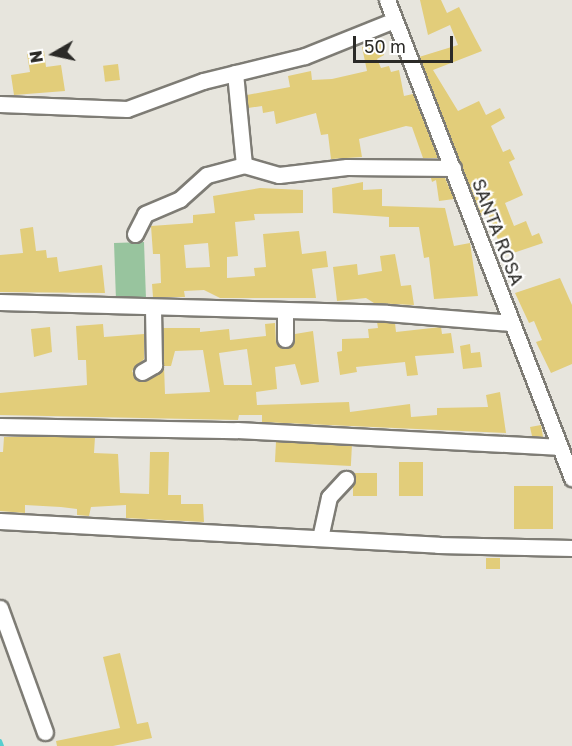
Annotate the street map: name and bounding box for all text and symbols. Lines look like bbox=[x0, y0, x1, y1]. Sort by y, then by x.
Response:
north arrow bbox=[24, 24, 84, 84]
scale bar bbox=[356, 24, 456, 62]
text: 50 m bbox=[364, 35, 406, 57]
text: N bbox=[25, 49, 47, 64]
street label: SANTA ROSA bbox=[468, 176, 528, 288]

